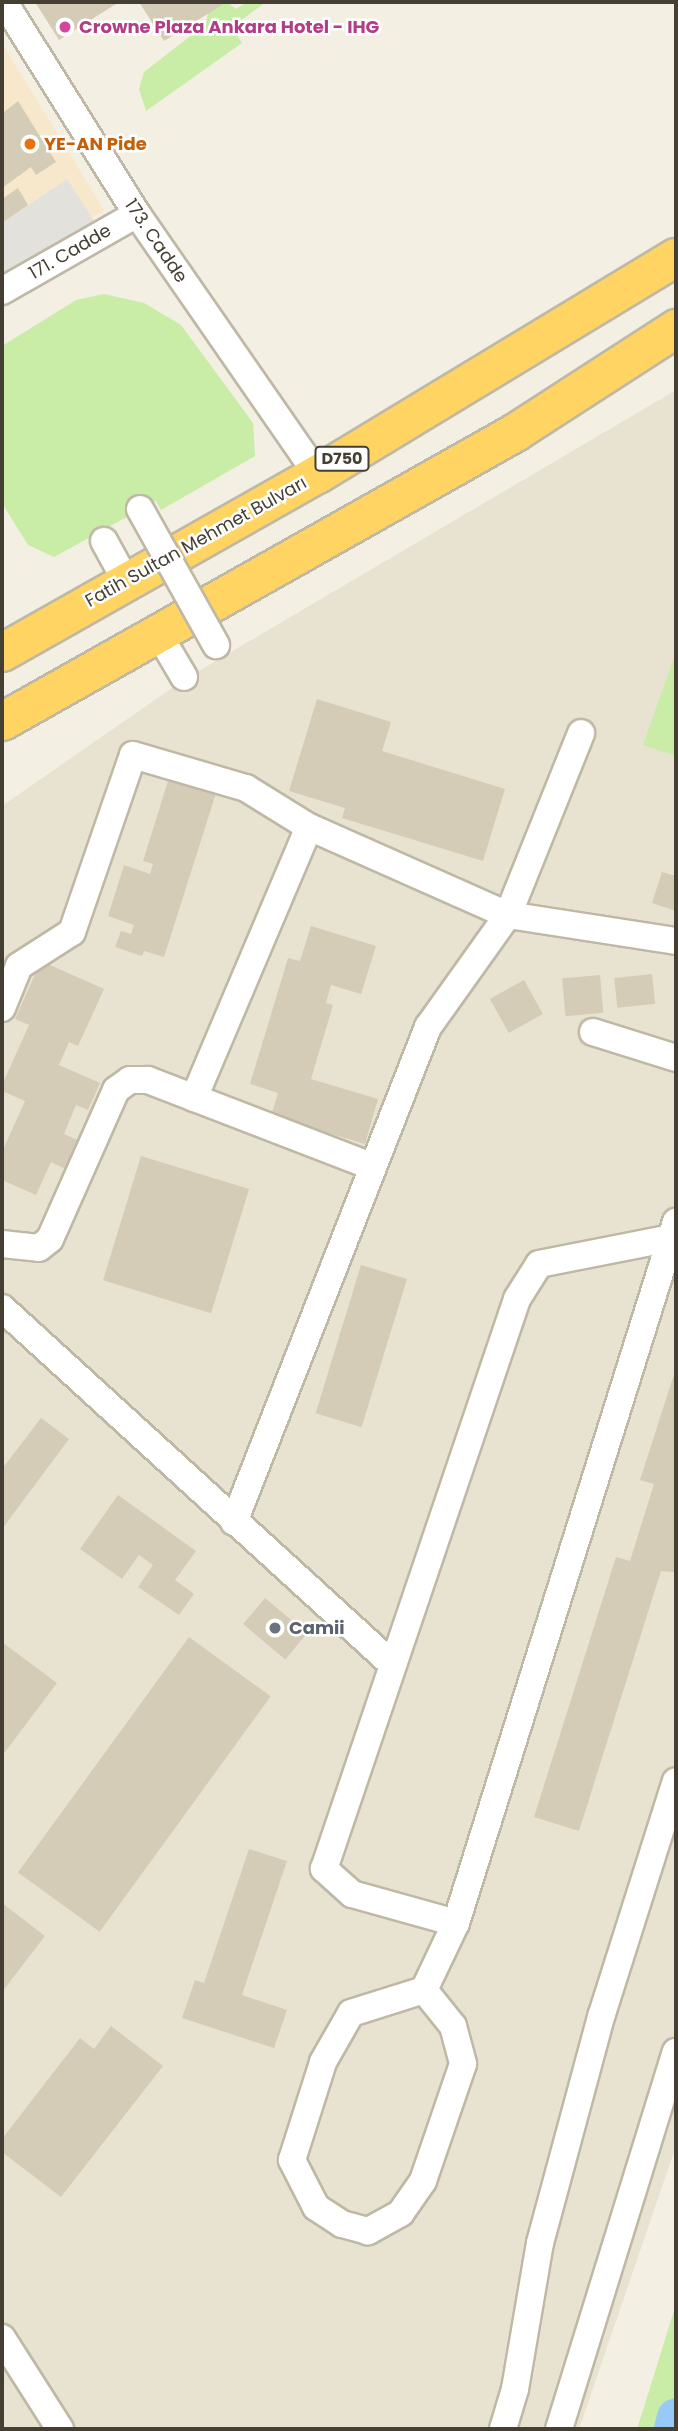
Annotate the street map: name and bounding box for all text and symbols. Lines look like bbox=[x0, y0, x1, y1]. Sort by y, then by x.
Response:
place label: Crowne Plaza Ankara Hotel - IHG bbox=[79, 16, 379, 38]
marker: Crowne Plaza Ankara Hotel - IHG bbox=[57, 19, 73, 35]
place label: YE-AN Pide bbox=[44, 133, 147, 155]
marker: YE-AN Pide bbox=[22, 136, 38, 152]
street label: 173. Cadde bbox=[120, 195, 192, 287]
street label: 171. Cadde bbox=[25, 220, 115, 284]
road number: D750 bbox=[314, 446, 370, 472]
street label: Fatih Sultan Mehmet Bulvarı bbox=[82, 472, 310, 612]
place label: Camii bbox=[289, 1617, 345, 1639]
marker: Camii bbox=[267, 1620, 283, 1636]

